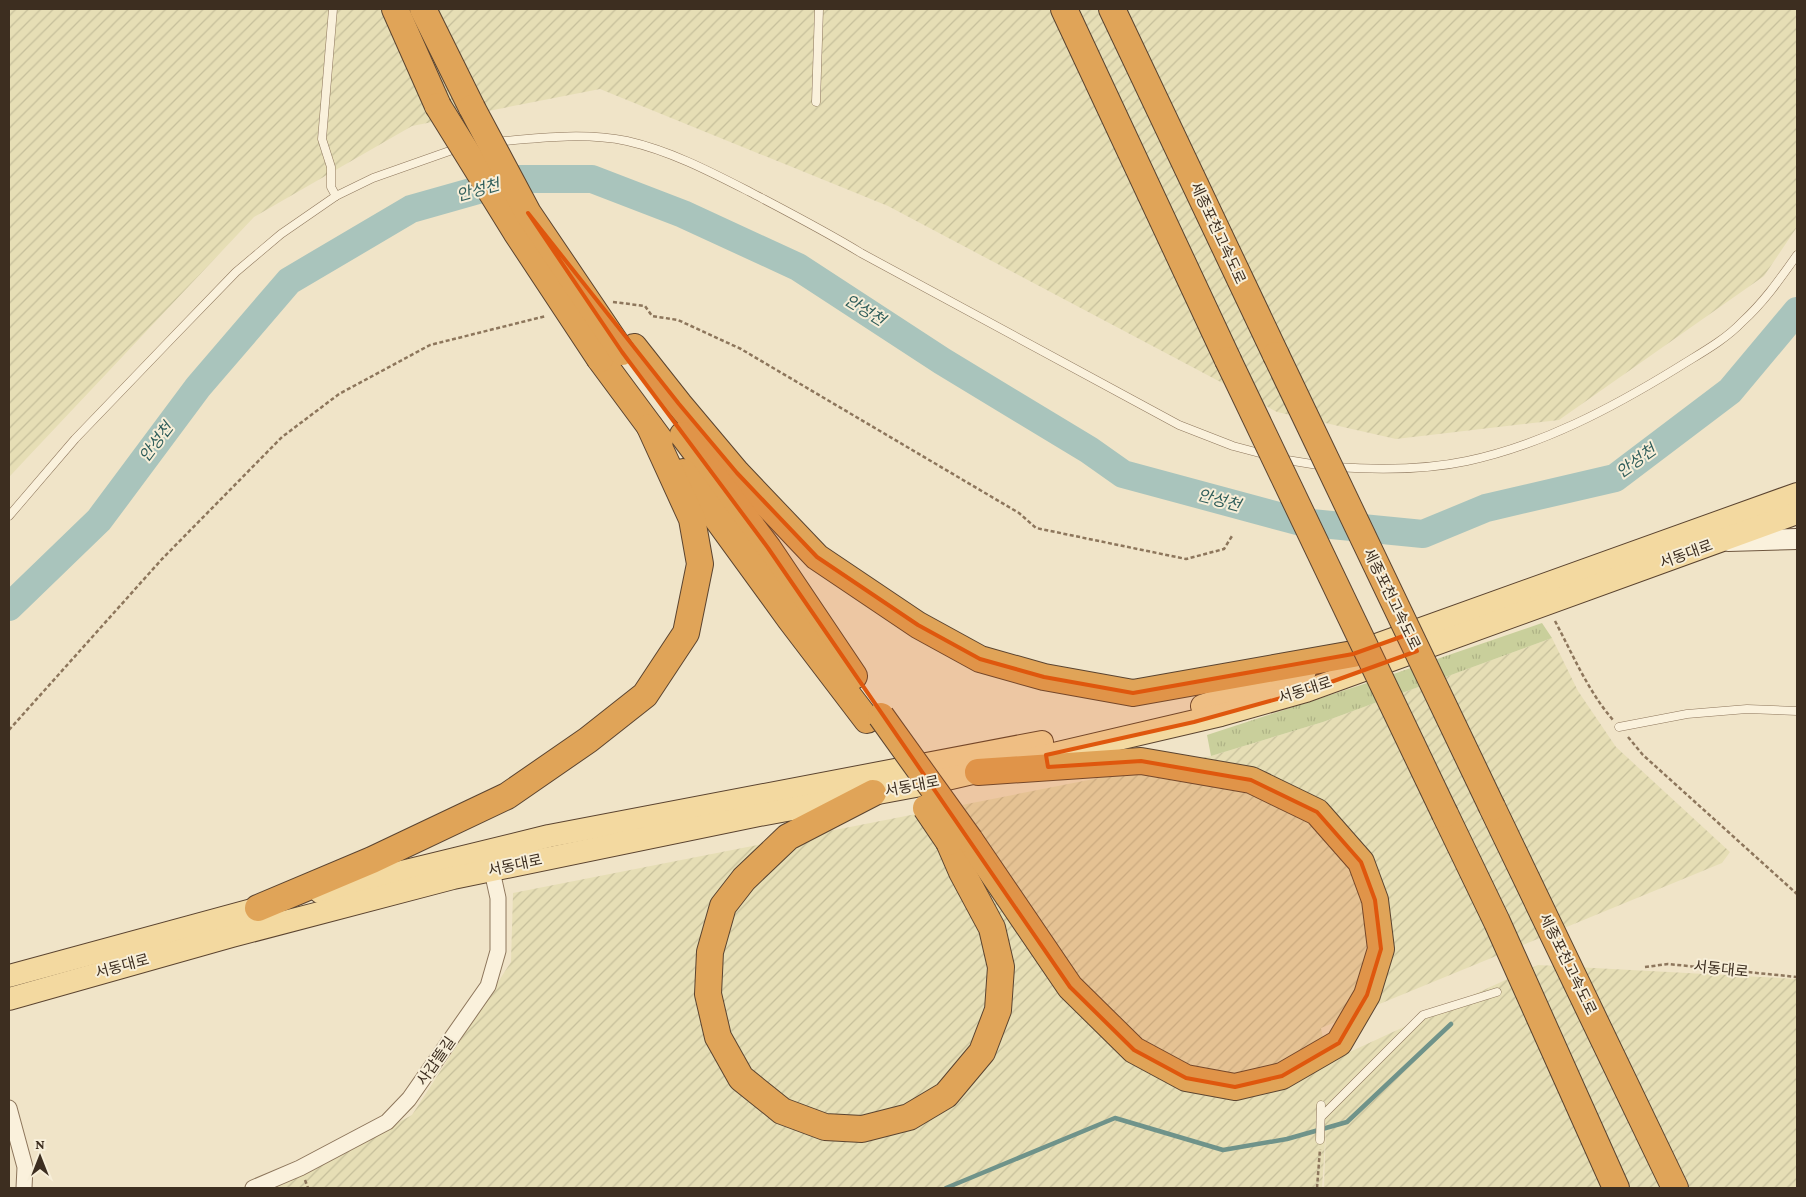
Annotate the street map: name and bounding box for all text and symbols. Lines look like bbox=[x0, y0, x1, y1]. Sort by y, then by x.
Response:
water label: 안성천 bbox=[454, 175, 504, 204]
street label: 세종포천고속도로 bbox=[1187, 179, 1249, 286]
water label: 안성천 bbox=[842, 291, 890, 330]
water label: 안성천 bbox=[136, 417, 177, 465]
water label: 안성천 bbox=[1613, 440, 1661, 481]
water label: 안성천 bbox=[1195, 486, 1245, 515]
street label: 서동대로 bbox=[1657, 537, 1715, 571]
street label: 세종포천고속도로 bbox=[1361, 545, 1424, 652]
street label: 서동대로 bbox=[1276, 674, 1334, 706]
street label: 서동대로 bbox=[883, 773, 941, 799]
street label: 서동대로 bbox=[486, 851, 544, 879]
street label: 세종포천고속도로 bbox=[1537, 910, 1600, 1017]
street label: 서동대로 bbox=[93, 951, 151, 981]
street label: 서동대로 bbox=[1693, 958, 1749, 980]
street label: 사갑뜰길 bbox=[414, 1034, 458, 1088]
north arrow bbox=[15, 1132, 65, 1182]
text: N bbox=[35, 1136, 45, 1152]

